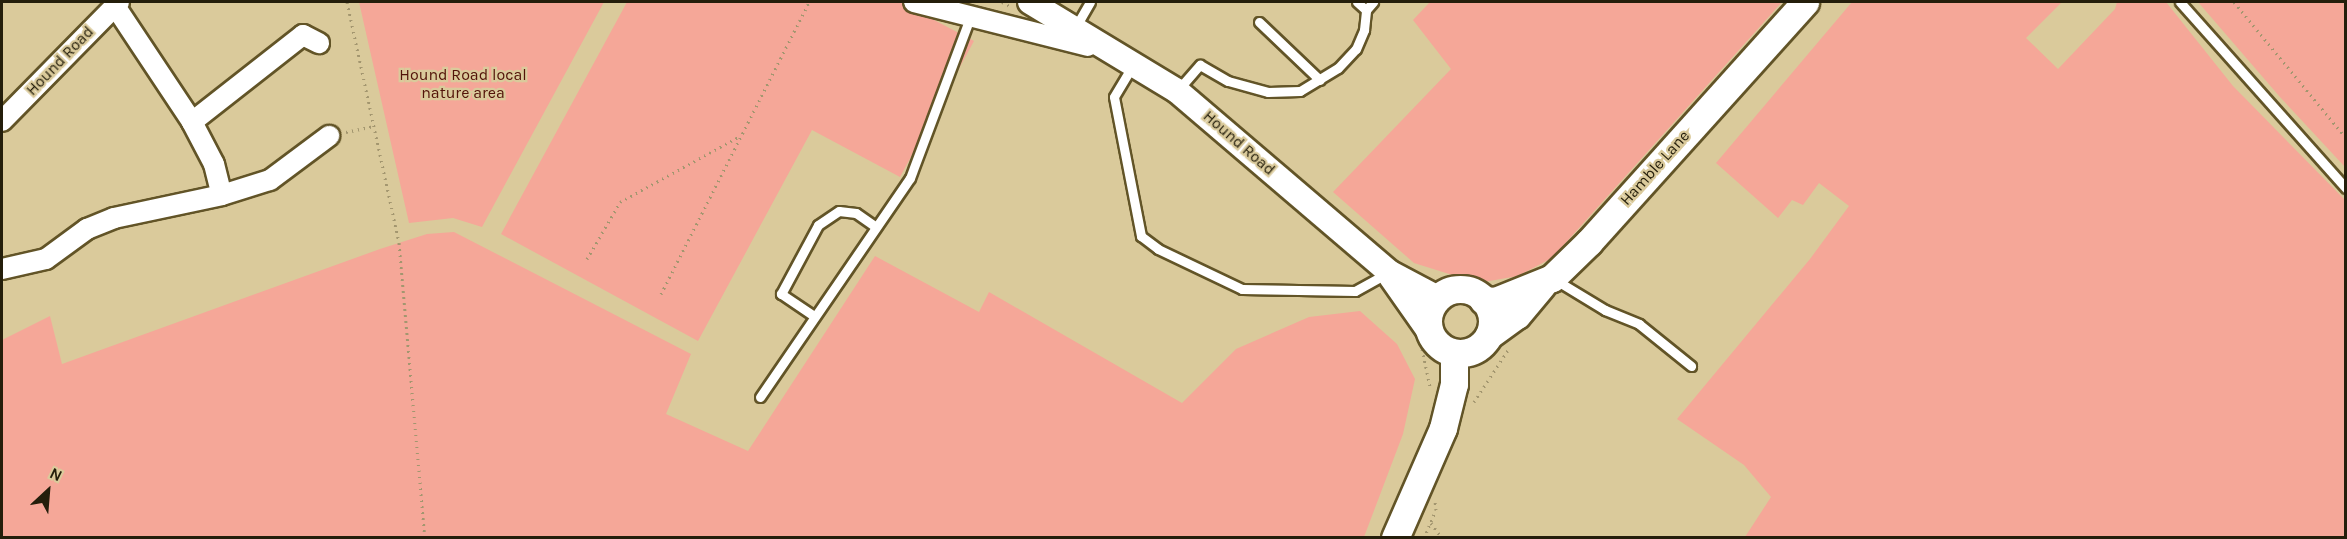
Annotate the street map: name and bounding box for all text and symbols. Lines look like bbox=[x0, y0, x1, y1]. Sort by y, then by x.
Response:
street label: Hound Road bbox=[22, 22, 98, 100]
park label: Hound Road local nature area bbox=[399, 65, 527, 103]
street label: Hound Road bbox=[1199, 107, 1279, 179]
street label: Hamble Lane bbox=[1616, 126, 1694, 210]
north arrow bbox=[18, 461, 78, 521]
text: N bbox=[47, 463, 65, 485]

